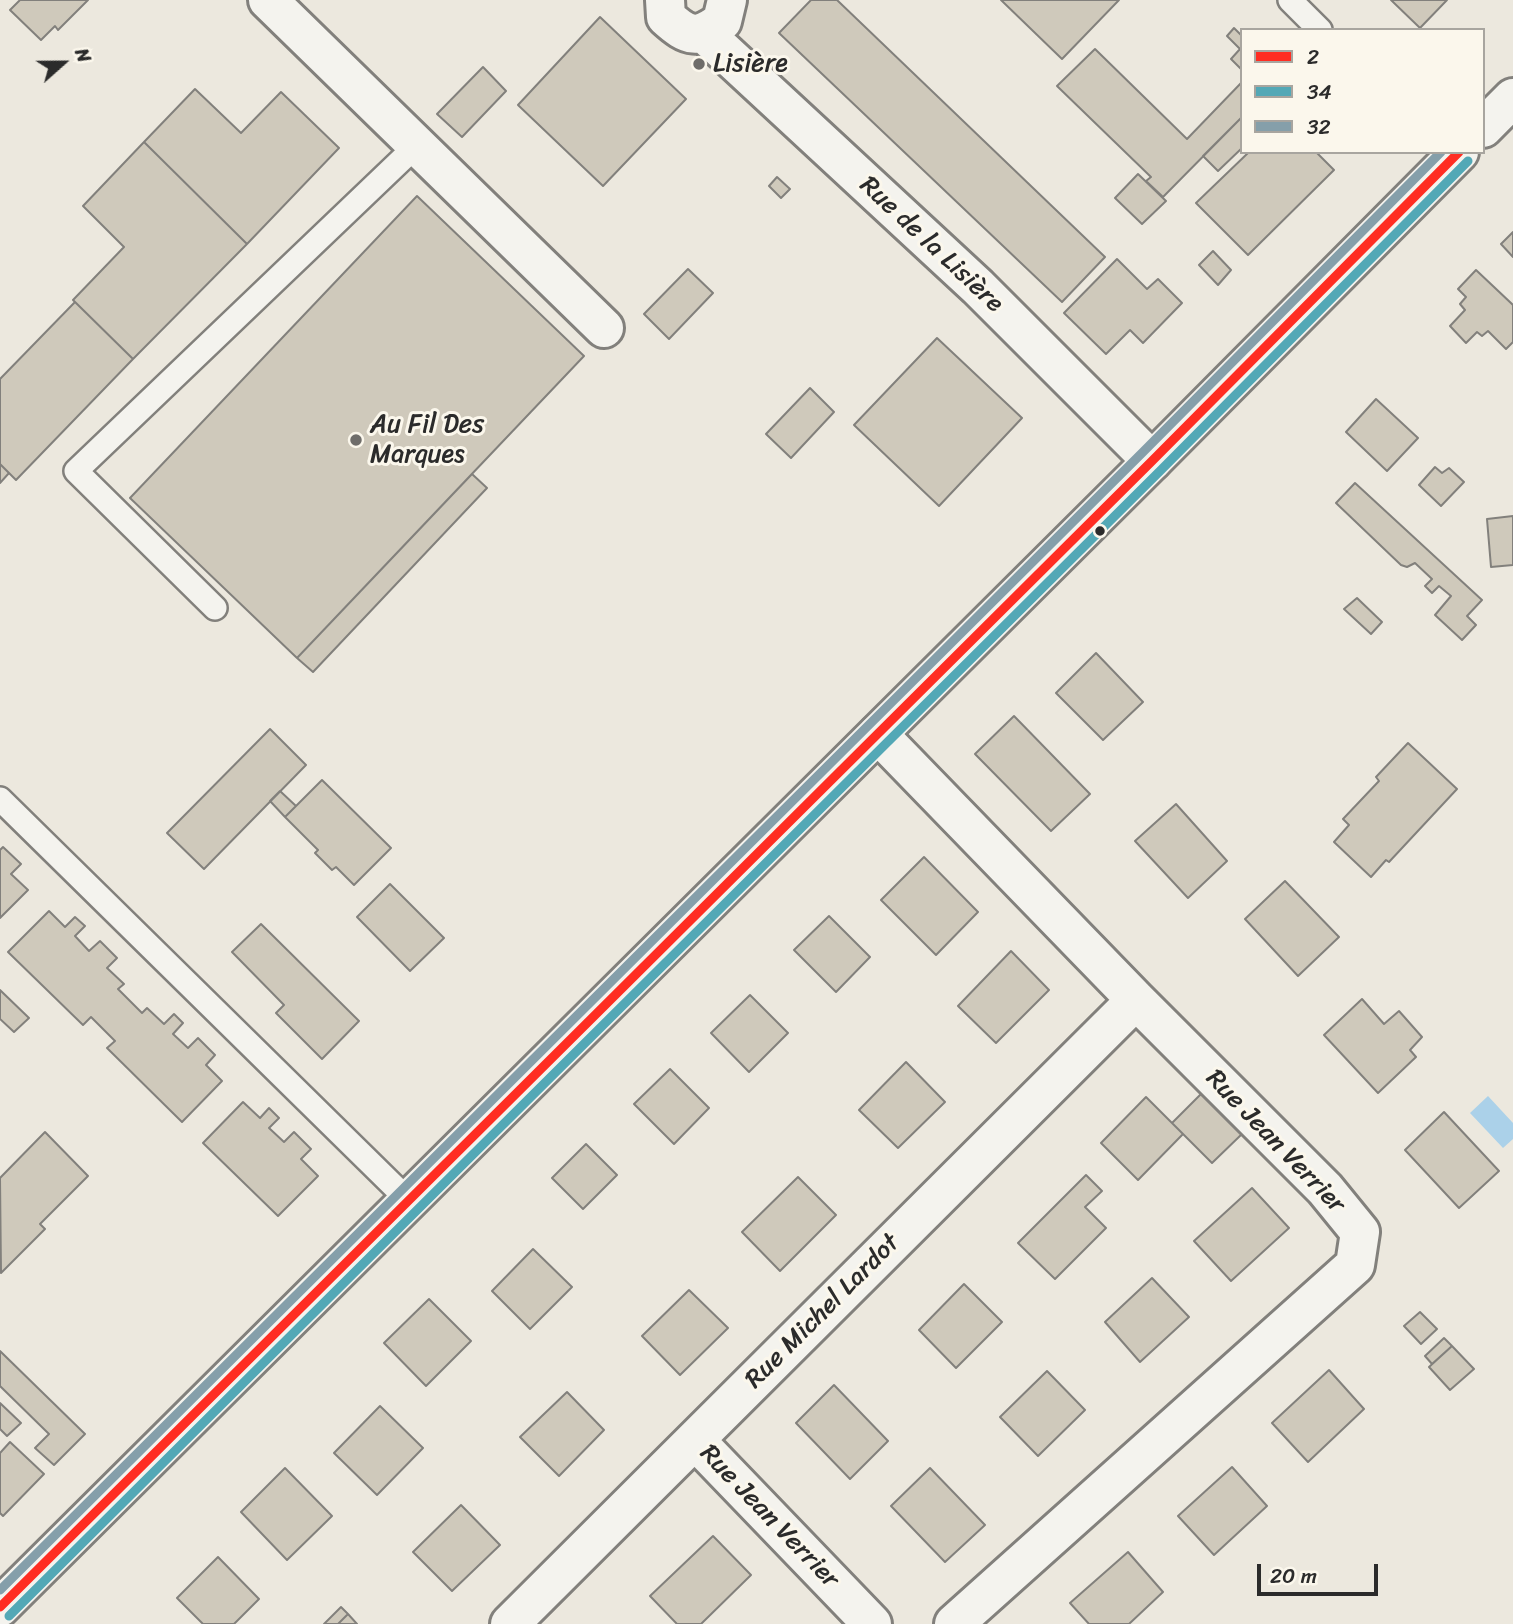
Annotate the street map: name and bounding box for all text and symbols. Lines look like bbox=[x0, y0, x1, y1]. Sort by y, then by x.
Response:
north arrow bbox=[28, 28, 98, 98]
legend bbox=[1240, 28, 1485, 154]
text: 2 bbox=[1307, 38, 1319, 76]
text: N bbox=[65, 43, 101, 67]
place label: Lisière bbox=[713, 48, 788, 80]
marker: Lisière bbox=[691, 56, 707, 72]
text: 34 bbox=[1307, 73, 1332, 111]
text: 32 bbox=[1307, 108, 1331, 146]
street label: Rue de la Lisière bbox=[852, 170, 1010, 320]
place label: Au Fil Des Marques bbox=[370, 409, 484, 471]
marker: Au Fil Des Marques bbox=[348, 432, 364, 448]
unlabelled marker bbox=[1093, 524, 1107, 538]
street label: Rue Jean Verrier bbox=[1199, 1064, 1351, 1220]
street label: Rue Michel Lardot bbox=[739, 1228, 907, 1396]
street label: Rue Jean Verrier bbox=[693, 1439, 845, 1595]
scale bar bbox=[1261, 1550, 1382, 1594]
text: 20 m bbox=[1270, 1557, 1317, 1595]

